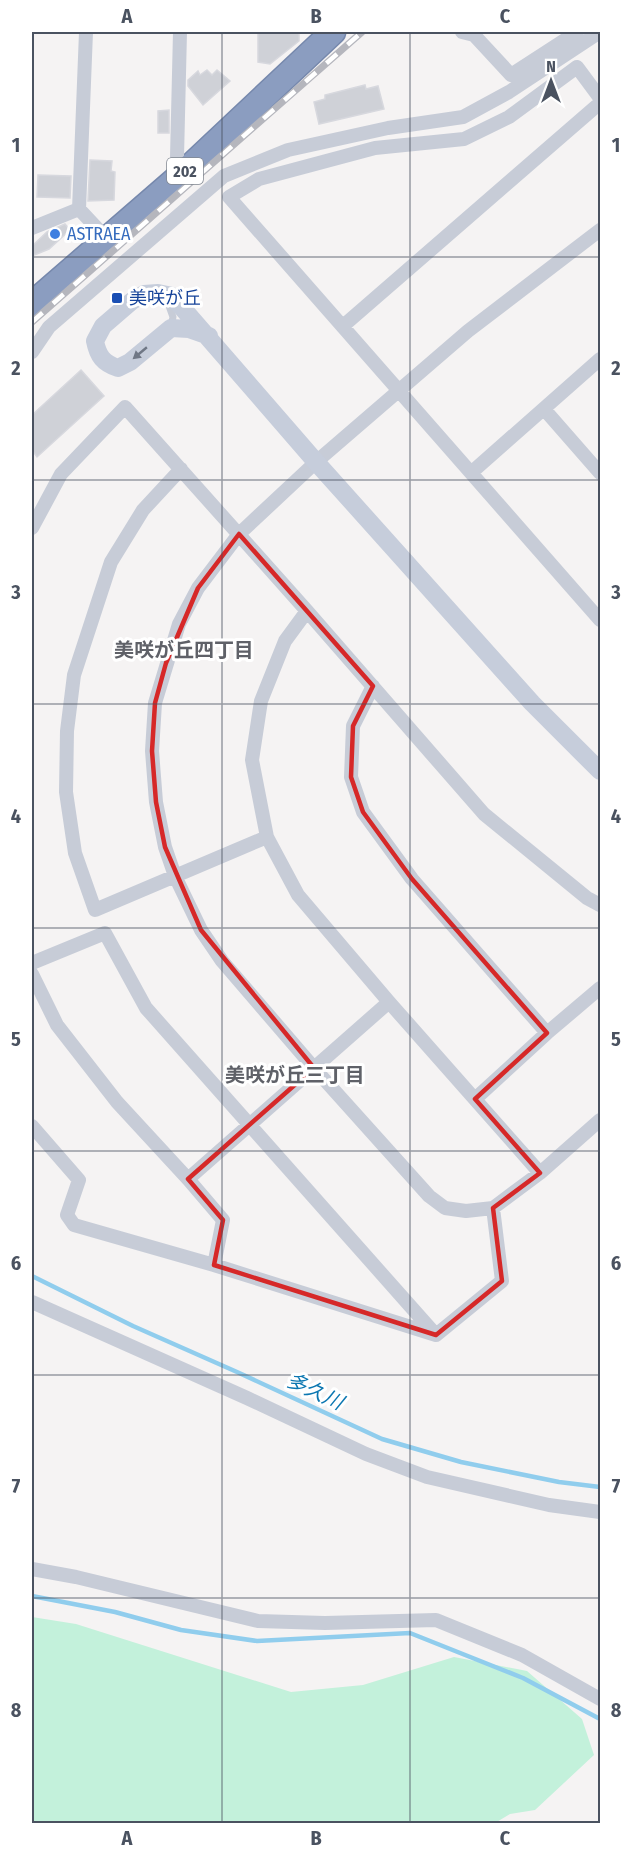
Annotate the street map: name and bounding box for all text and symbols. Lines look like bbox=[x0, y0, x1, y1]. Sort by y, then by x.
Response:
text: A bbox=[121, 4, 134, 28]
text: B bbox=[310, 4, 322, 28]
text: C bbox=[500, 4, 511, 28]
north arrow bbox=[521, 51, 581, 111]
text: N bbox=[546, 57, 556, 76]
text: 1 bbox=[12, 133, 20, 157]
text: 1 bbox=[612, 133, 620, 157]
road number: 202 bbox=[167, 158, 203, 184]
place label: ASTRAEA bbox=[67, 223, 131, 245]
marker: ASTRAEA bbox=[48, 227, 62, 241]
place label: 美咲が丘 bbox=[129, 287, 201, 309]
marker: 美咲が丘 bbox=[110, 291, 124, 305]
one-way arrow bbox=[132, 347, 148, 360]
text: 2 bbox=[10, 356, 21, 380]
text: 2 bbox=[610, 356, 621, 380]
text: 3 bbox=[10, 580, 21, 604]
text: 3 bbox=[610, 580, 621, 604]
district label: 美咲が丘四丁目 bbox=[114, 638, 254, 662]
text: 4 bbox=[11, 804, 21, 828]
text: 4 bbox=[611, 804, 621, 828]
text: 5 bbox=[11, 1027, 21, 1051]
text: 5 bbox=[611, 1027, 621, 1051]
district label: 美咲が丘三丁目 bbox=[225, 1063, 365, 1087]
text: 6 bbox=[11, 1251, 21, 1275]
text: 6 bbox=[611, 1251, 621, 1275]
water label: 多久川 bbox=[283, 1367, 349, 1415]
text: 7 bbox=[12, 1474, 21, 1498]
text: 7 bbox=[612, 1474, 621, 1498]
text: 8 bbox=[11, 1698, 22, 1722]
text: 8 bbox=[611, 1698, 622, 1722]
text: A bbox=[121, 1826, 134, 1850]
text: B bbox=[310, 1826, 322, 1850]
text: C bbox=[500, 1826, 511, 1850]

